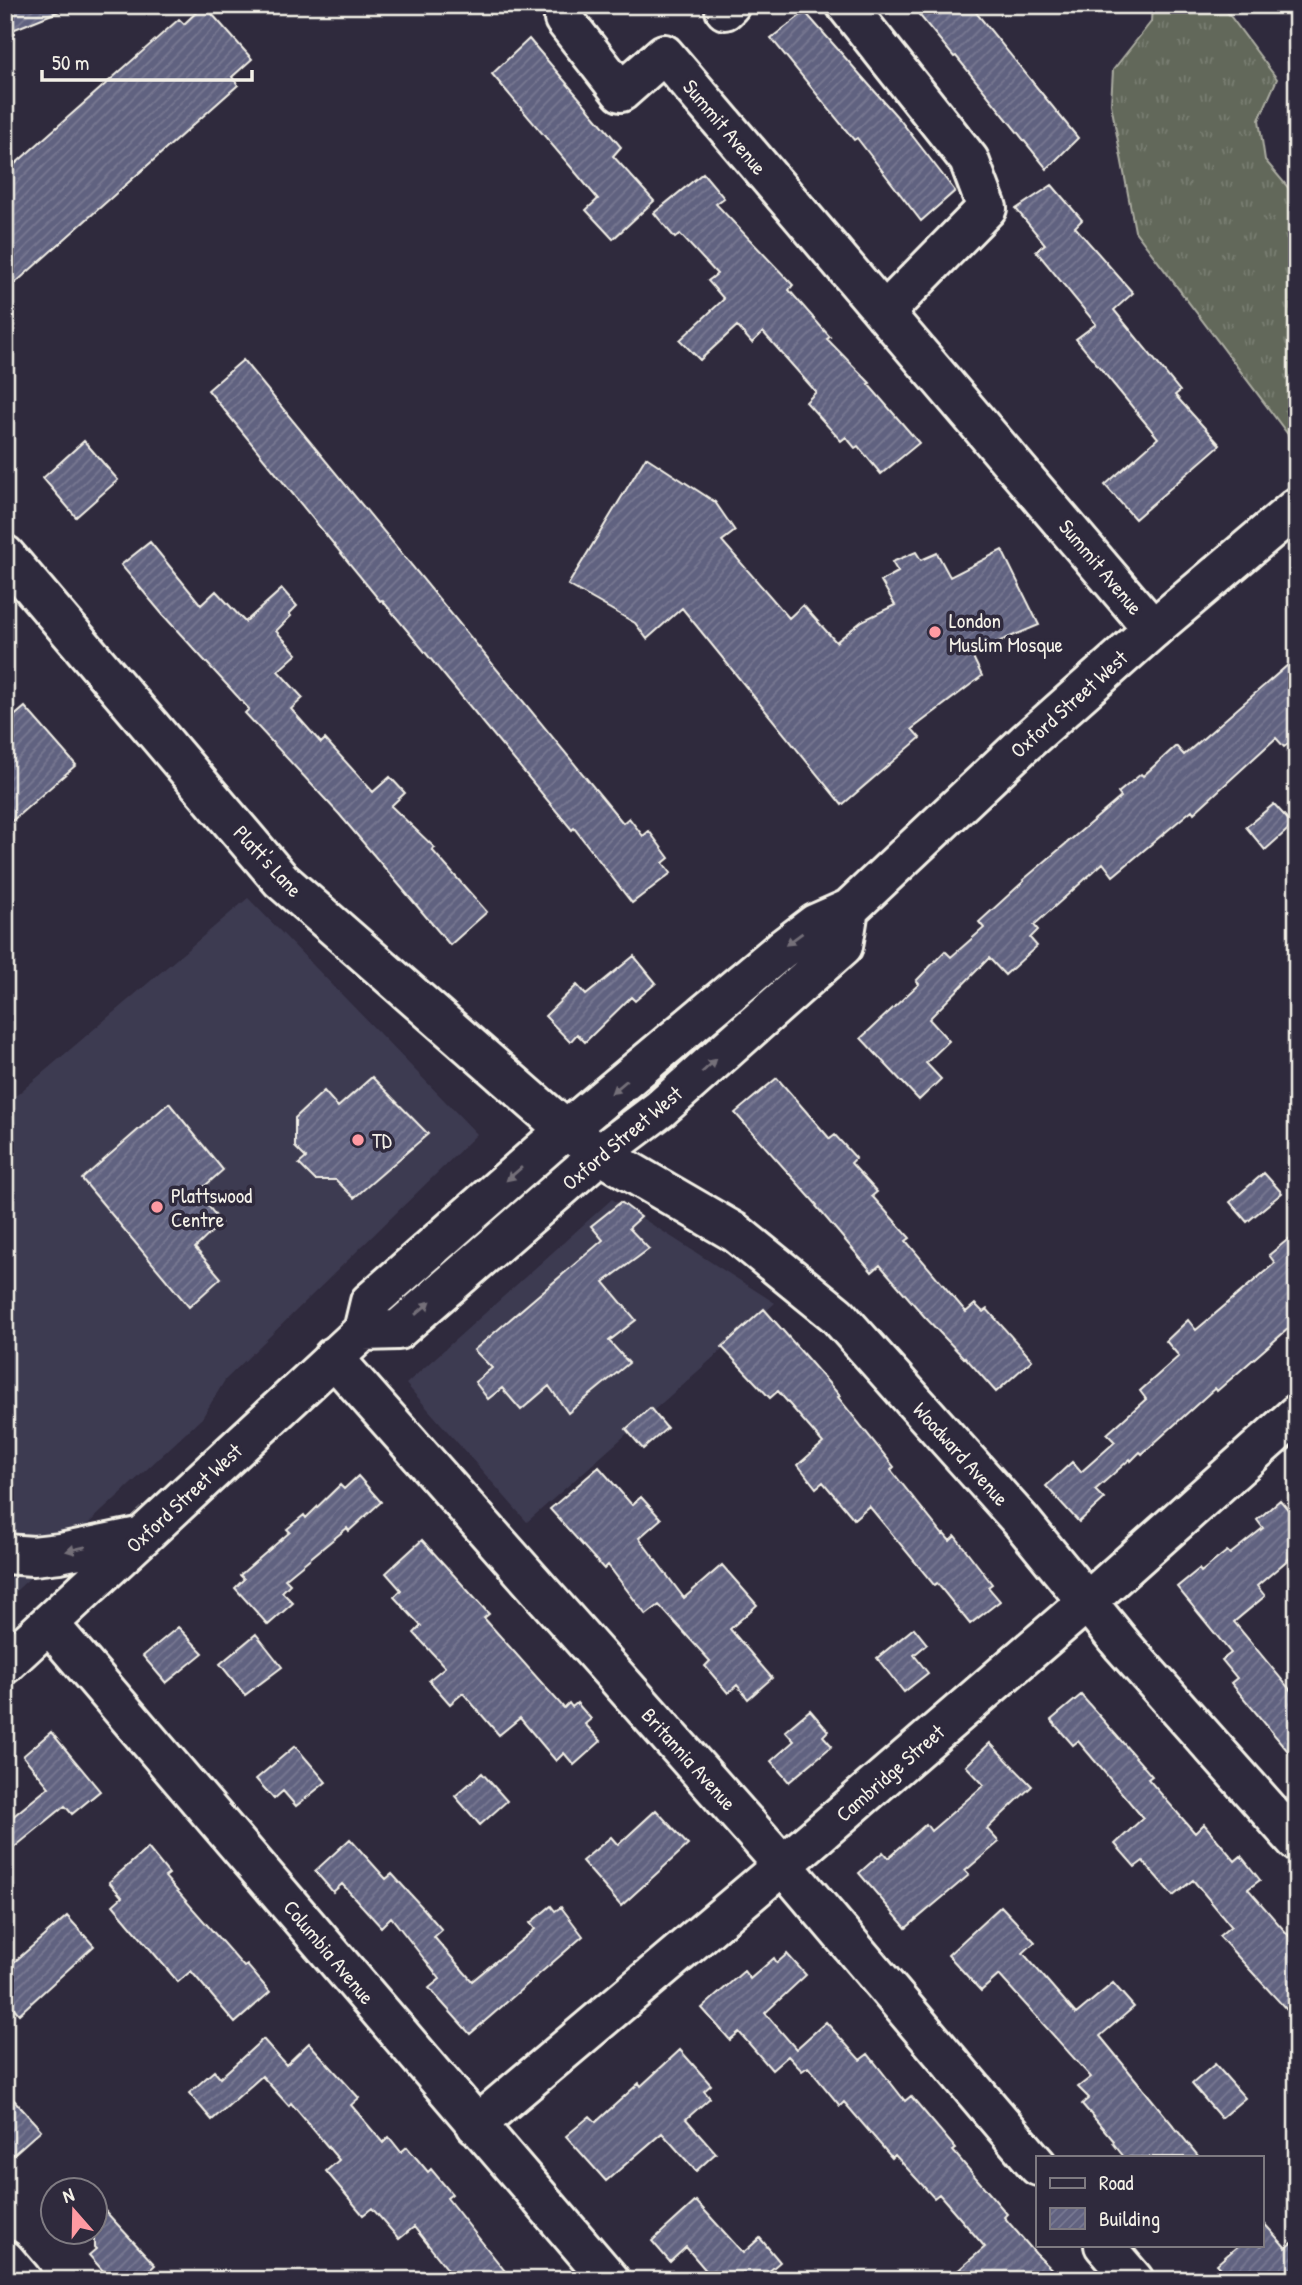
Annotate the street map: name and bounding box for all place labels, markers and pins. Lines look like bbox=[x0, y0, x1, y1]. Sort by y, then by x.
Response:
place label: London Muslim Mosque bbox=[949, 606, 1063, 659]
marker: London Muslim Mosque bbox=[927, 624, 943, 640]
place label: TD bbox=[372, 1126, 392, 1155]
marker: TD bbox=[350, 1132, 366, 1148]
place label: Plattswood Centre bbox=[171, 1181, 252, 1234]
marker: Plattswood Centre bbox=[149, 1199, 165, 1215]

